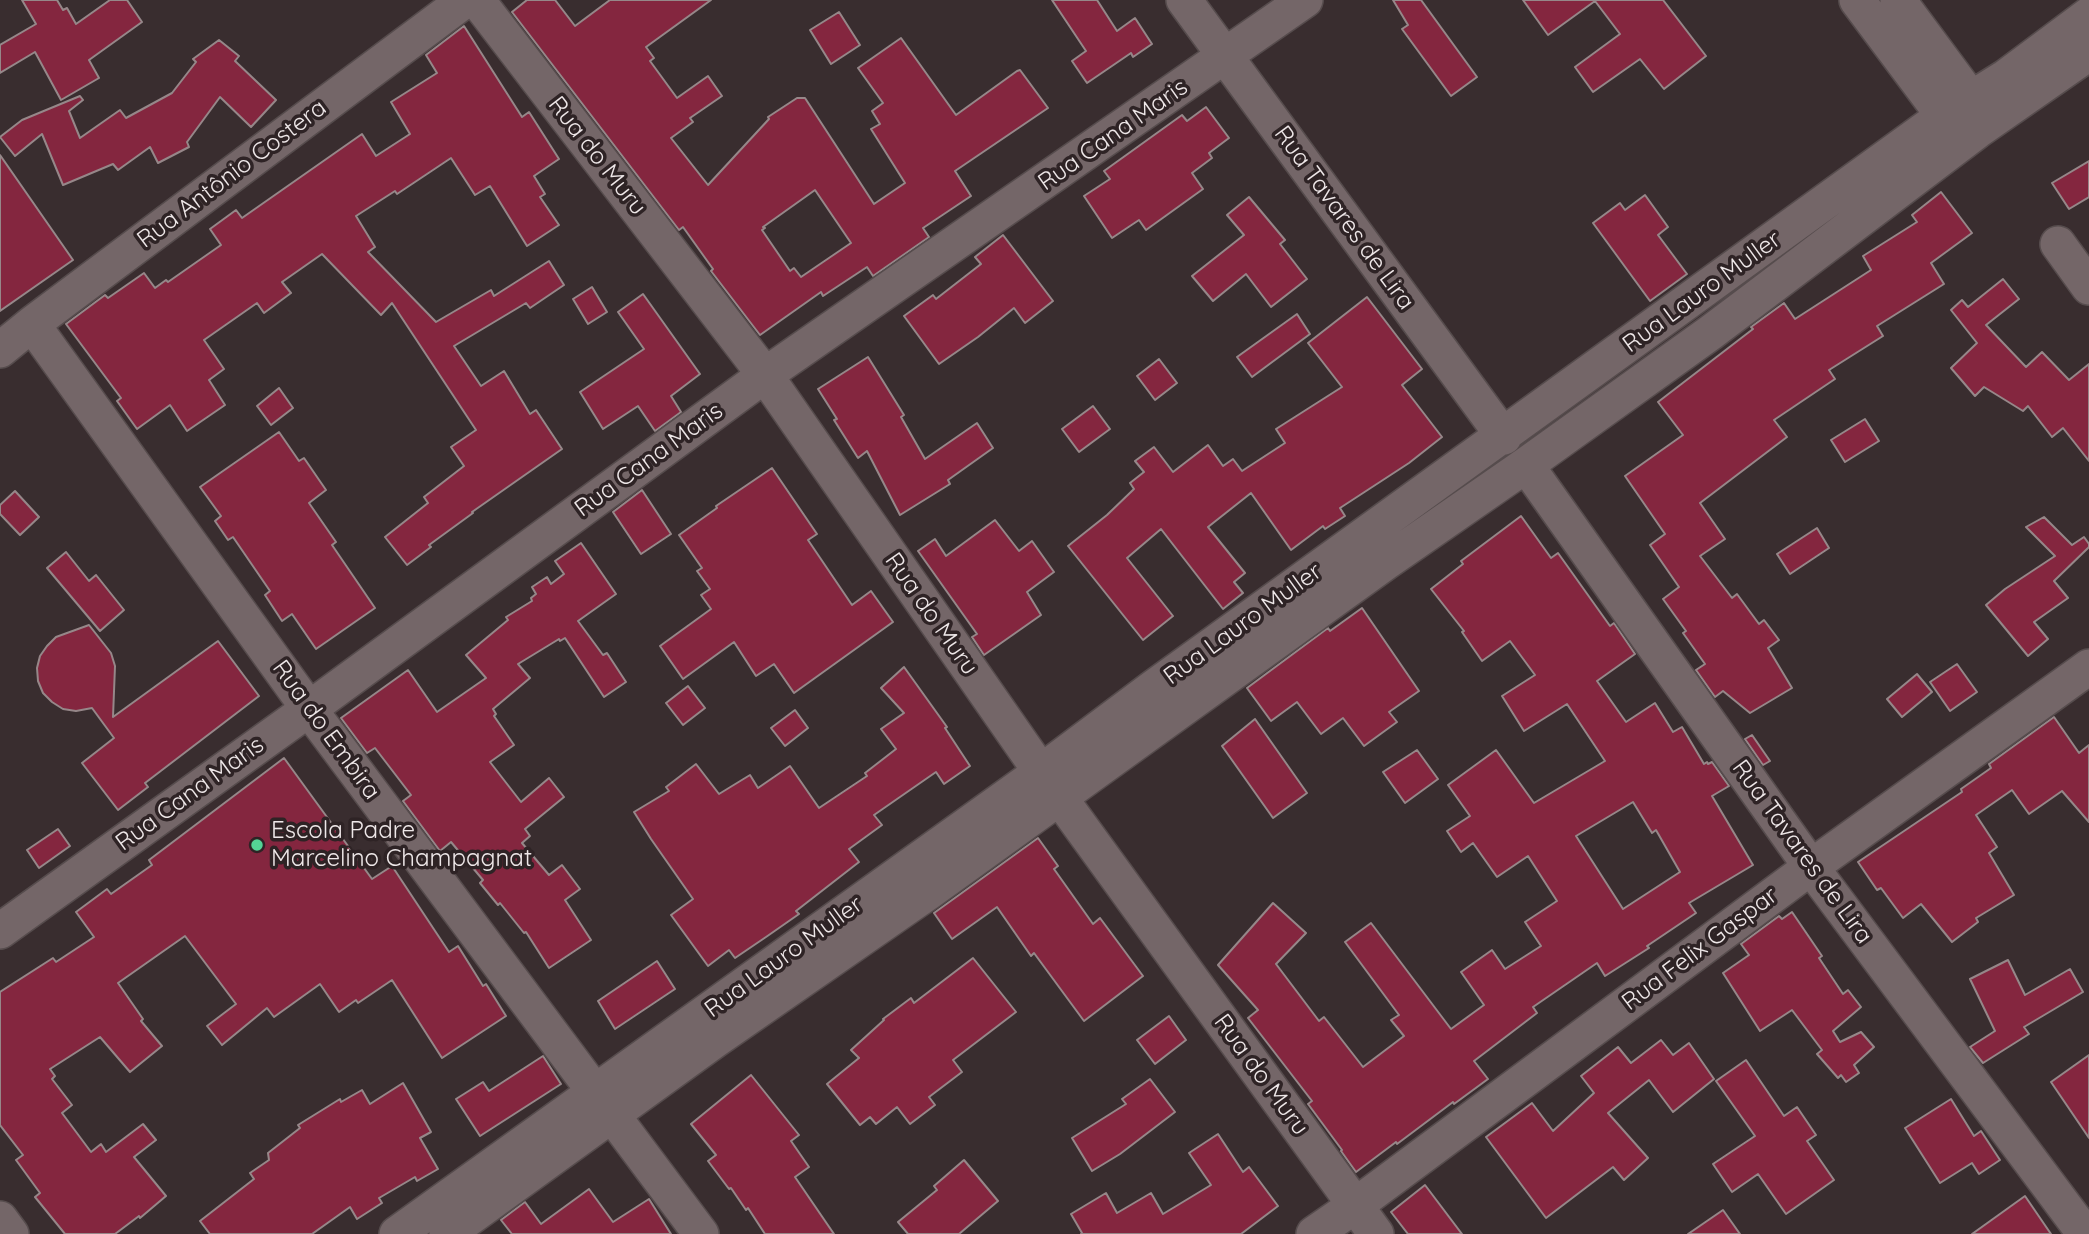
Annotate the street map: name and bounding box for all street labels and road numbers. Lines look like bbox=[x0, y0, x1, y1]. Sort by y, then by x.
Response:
street label: Rua Cana Maris bbox=[1033, 73, 1193, 197]
street label: Rua do Muru bbox=[542, 91, 652, 221]
street label: Rua Antônio Costera bbox=[132, 94, 332, 254]
street label: Rua Tavares de Lira bbox=[1268, 120, 1420, 316]
street label: Rua Lauro Muller bbox=[1617, 225, 1787, 359]
street label: Rua Cana Maris bbox=[569, 397, 729, 523]
street label: Rua do Muru bbox=[878, 547, 984, 681]
street label: Rua Lauro Muller bbox=[1158, 557, 1328, 691]
street label: Rua do Embira bbox=[266, 655, 386, 805]
street label: Rua Cana Maris bbox=[110, 731, 270, 857]
street label: Rua Tavares de Lira bbox=[1726, 754, 1878, 950]
street label: Rua Felix Gaspar bbox=[1617, 881, 1783, 1017]
street label: Rua Lauro Muller bbox=[699, 890, 869, 1024]
street label: Rua do Muru bbox=[1207, 1009, 1315, 1141]

